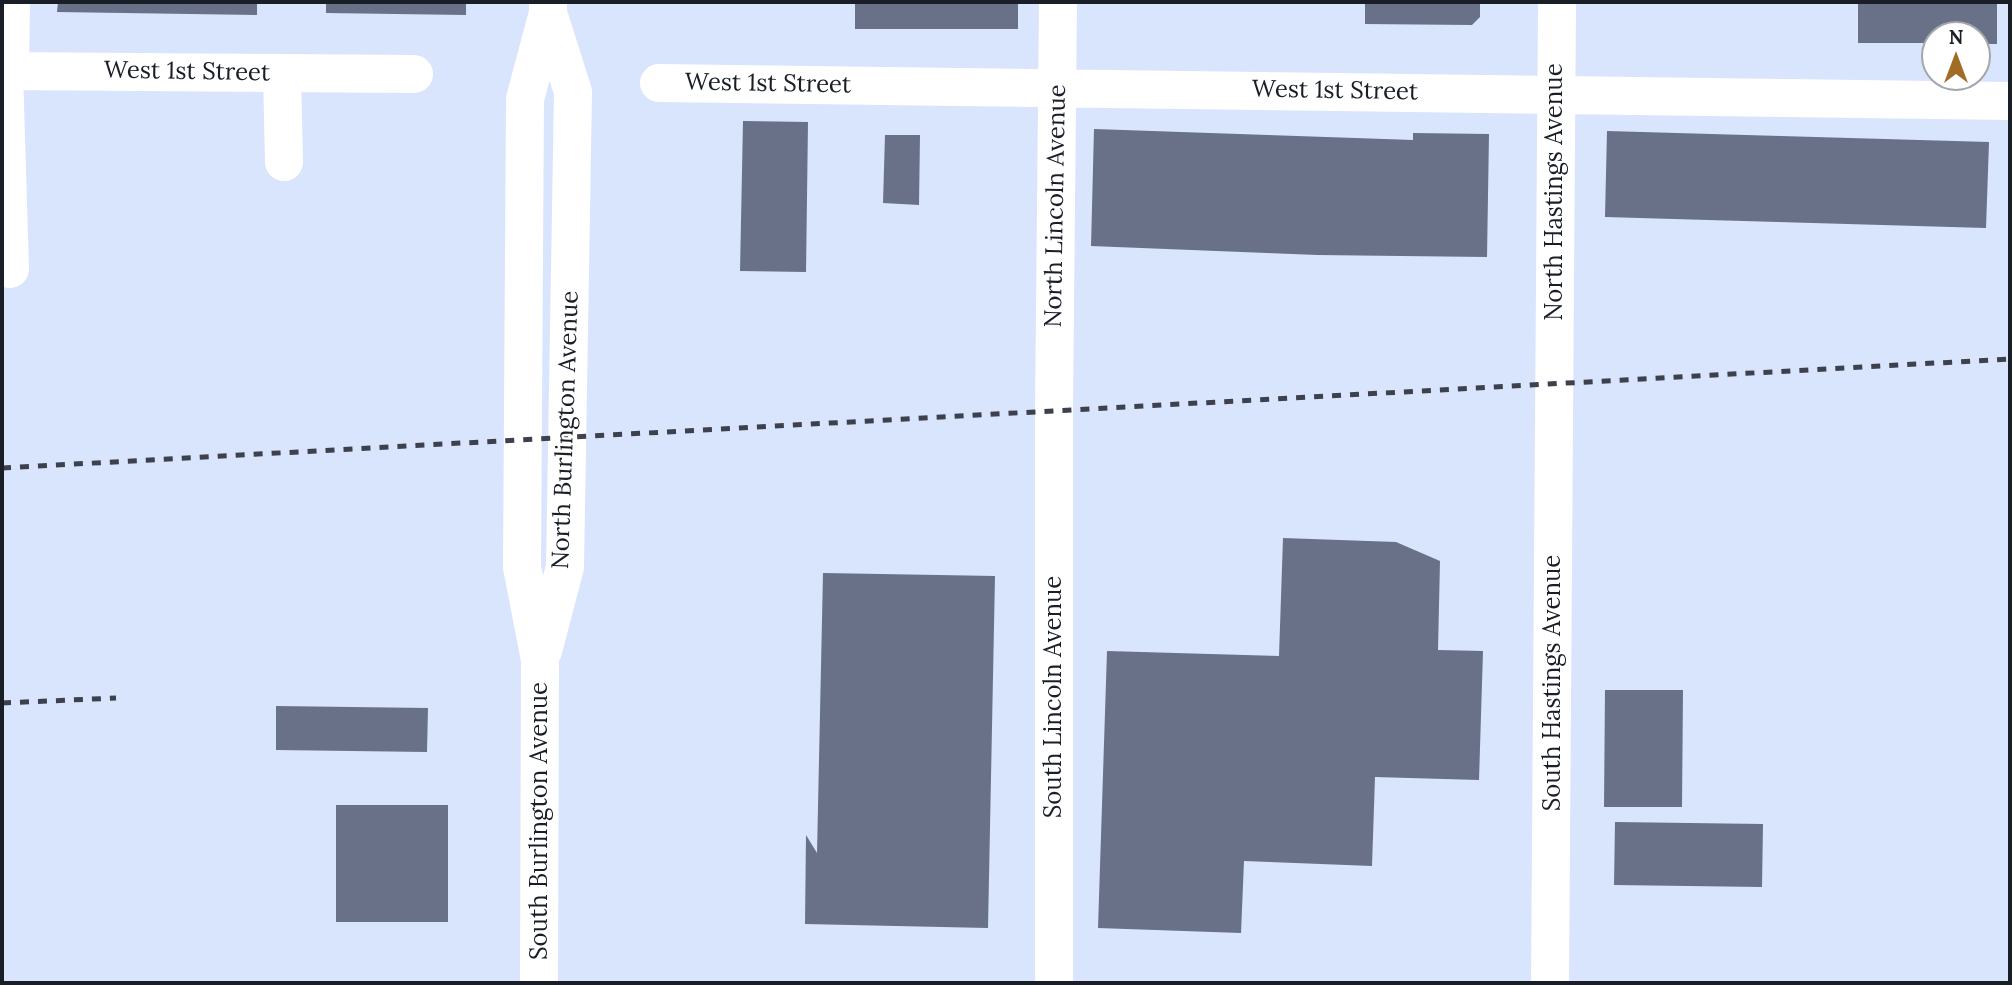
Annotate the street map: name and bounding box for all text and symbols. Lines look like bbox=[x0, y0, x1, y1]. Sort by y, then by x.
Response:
north arrow bbox=[1921, 21, 1991, 91]
text: N bbox=[1949, 25, 1963, 49]
street label: West 1st Street bbox=[104, 56, 270, 88]
street label: North Hastings Avenue bbox=[1541, 63, 1569, 321]
street label: West 1st Street bbox=[685, 68, 851, 100]
street label: West 1st Street bbox=[1252, 75, 1418, 107]
street label: North Lincoln Avenue bbox=[1039, 84, 1073, 328]
street label: North Burlington Avenue bbox=[547, 290, 585, 570]
street label: South Hastings Avenue bbox=[1539, 555, 1567, 811]
street label: South Lincoln Avenue bbox=[1040, 576, 1068, 818]
street label: South Burlington Avenue bbox=[526, 682, 554, 960]

